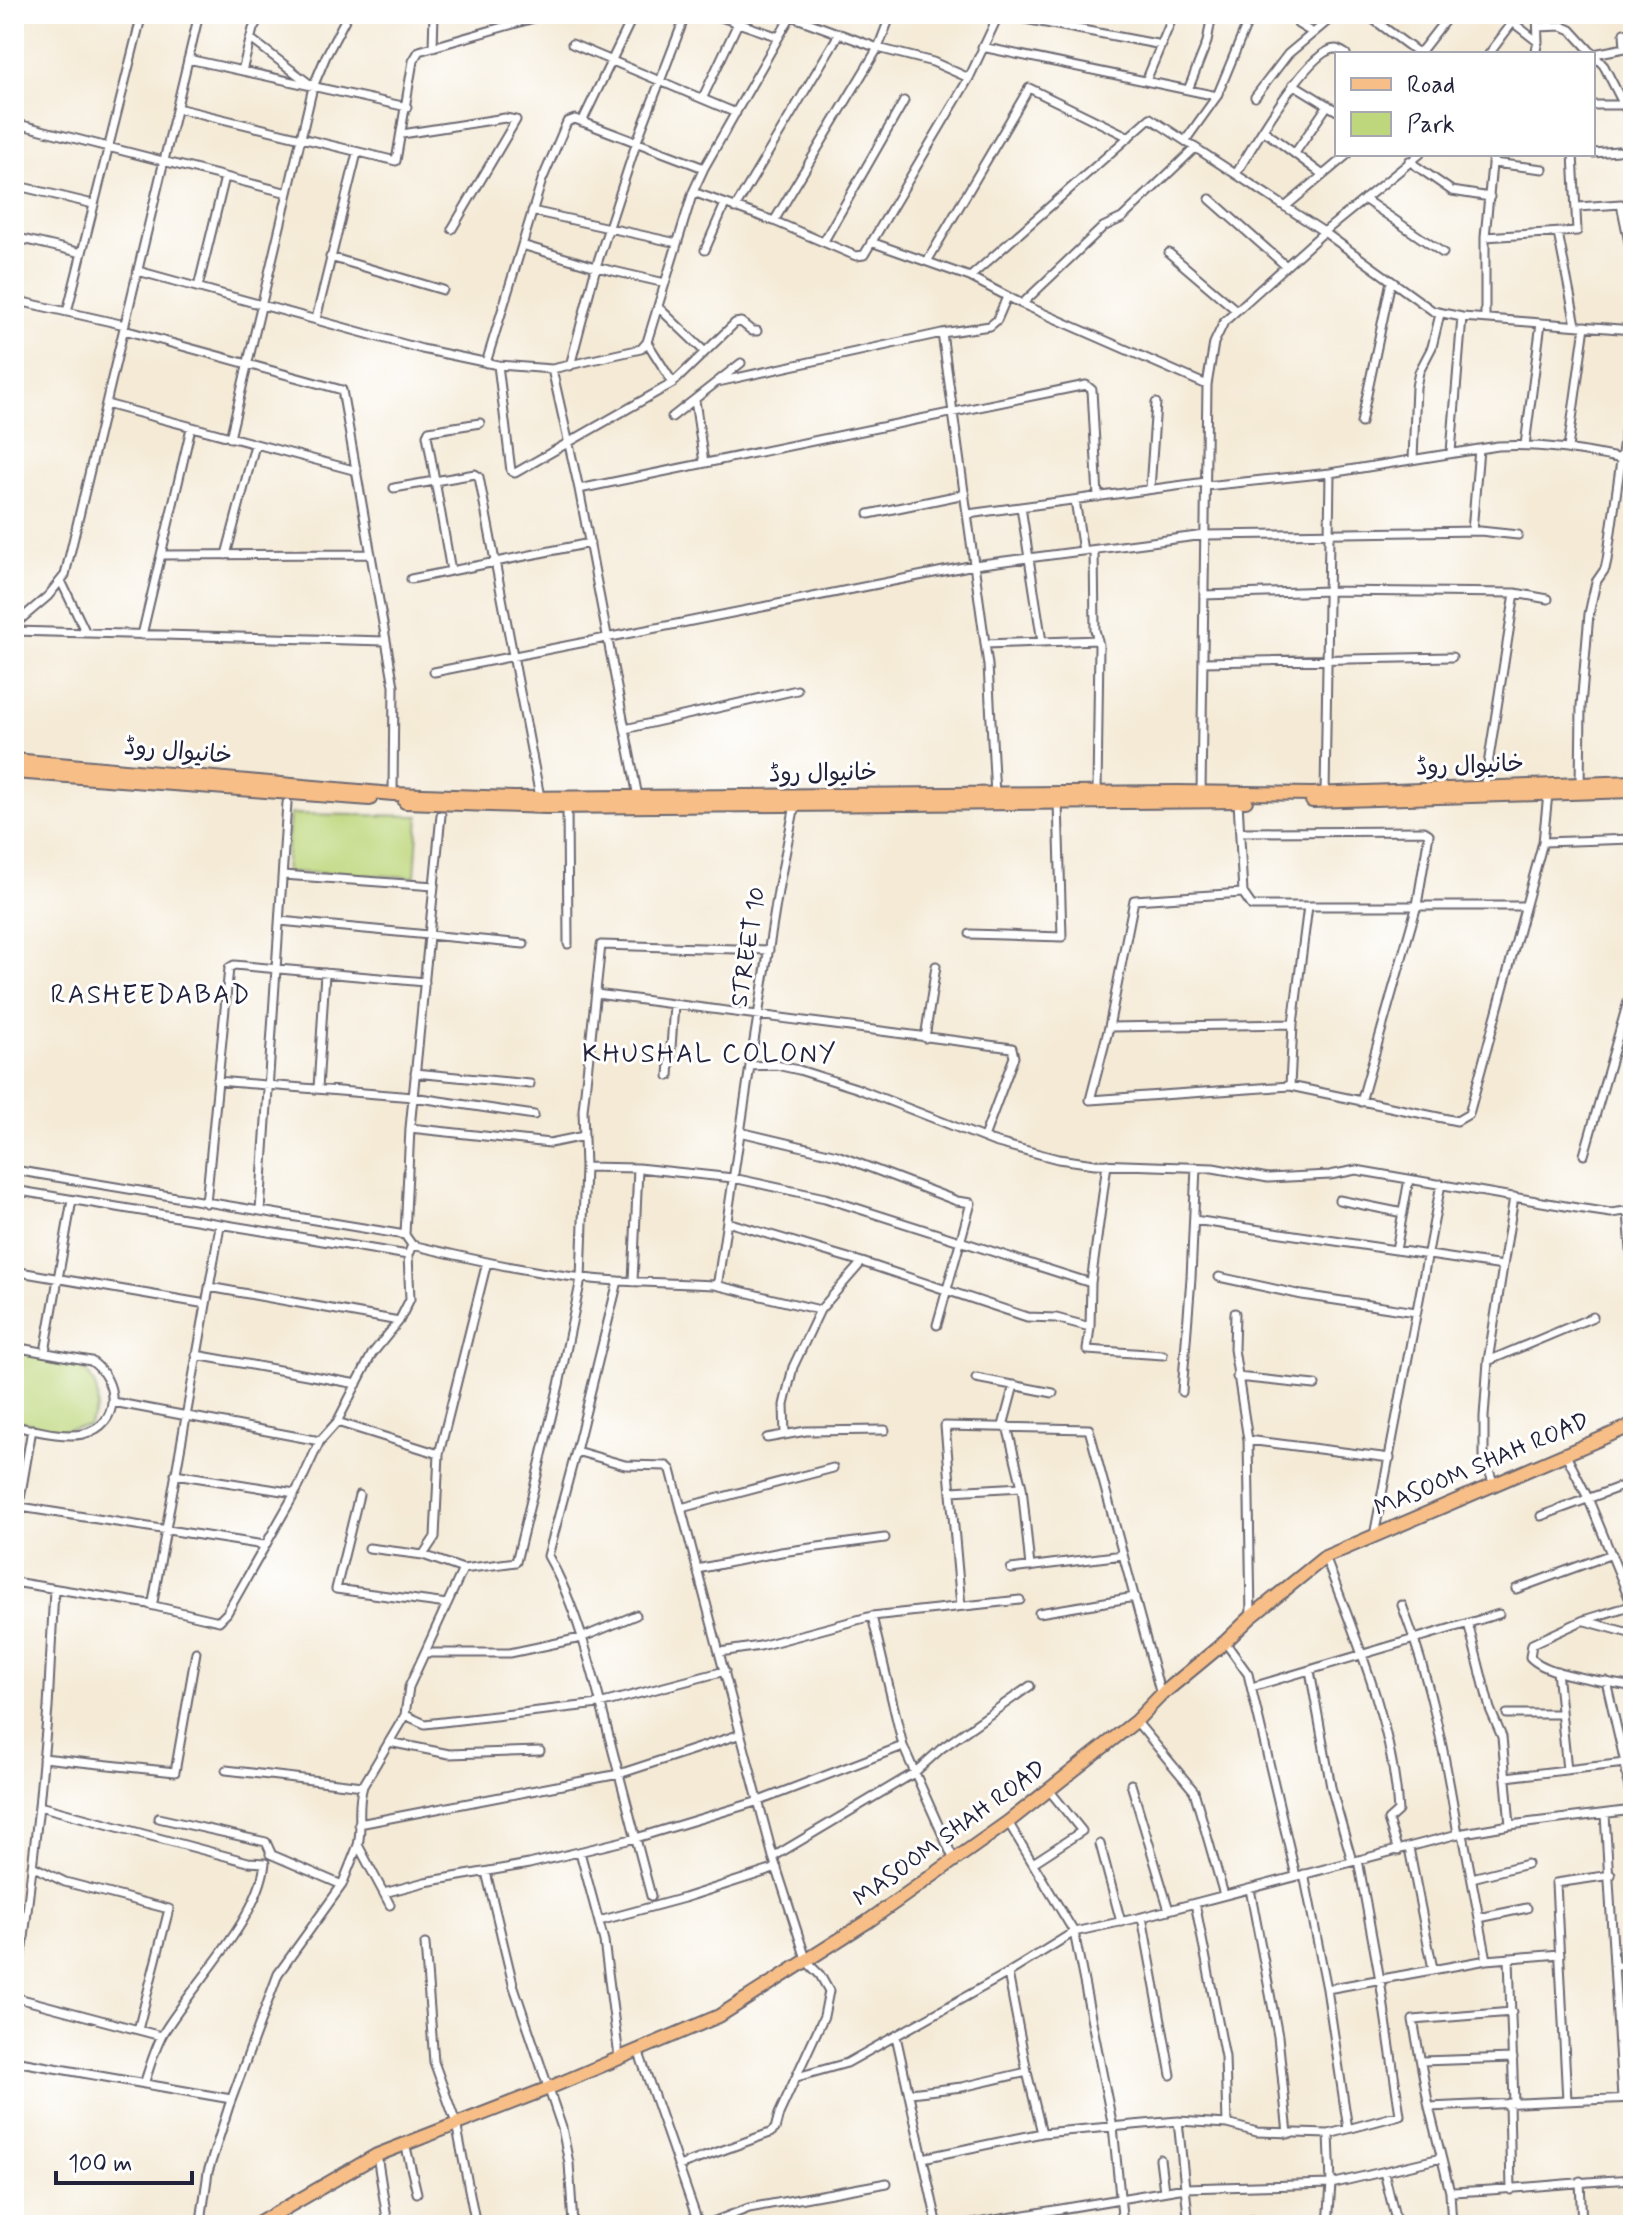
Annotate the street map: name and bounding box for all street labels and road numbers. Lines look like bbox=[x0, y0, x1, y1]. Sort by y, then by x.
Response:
street label: خانیوال روڈ bbox=[123, 732, 233, 772]
street label: خانیوال روڈ bbox=[1415, 749, 1525, 783]
street label: خانیوال روڈ bbox=[769, 758, 877, 790]
street label: STREET 10 bbox=[724, 885, 774, 1009]
street label: MASOOM SHAH ROAD bbox=[1370, 1406, 1594, 1524]
street label: MASOOM SHAH ROAD bbox=[848, 1754, 1052, 1914]

